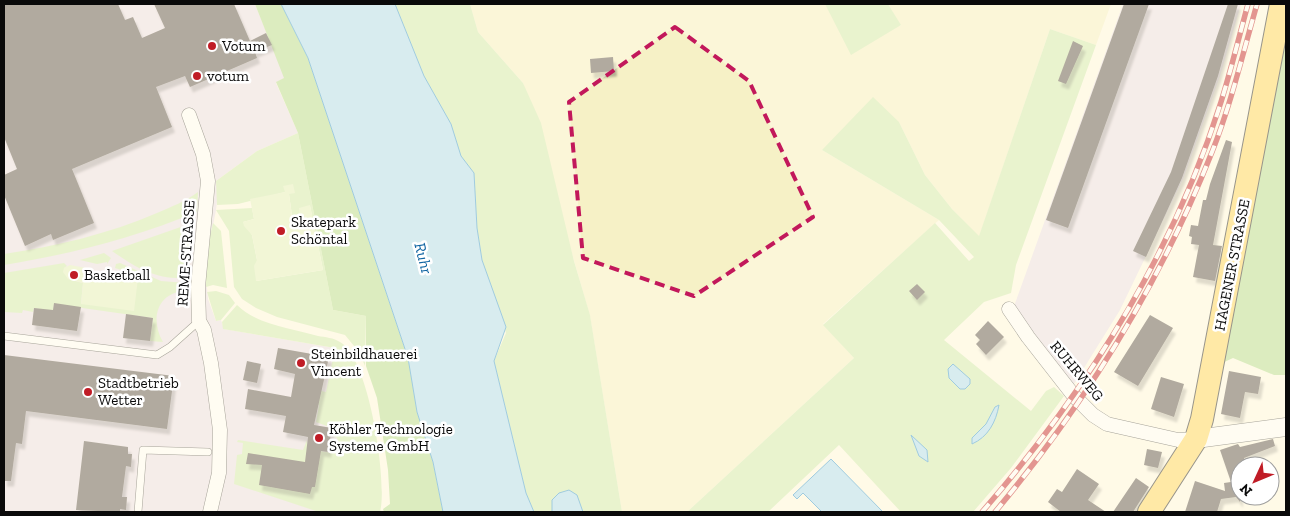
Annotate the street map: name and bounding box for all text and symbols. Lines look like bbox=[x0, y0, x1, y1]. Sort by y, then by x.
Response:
place label: Votum bbox=[221, 37, 265, 55]
marker: Votum bbox=[206, 40, 218, 52]
place label: votum bbox=[207, 67, 249, 85]
marker: votum bbox=[191, 70, 203, 82]
street label: HAGENER STRASSE bbox=[1210, 198, 1254, 332]
street label: REME-STRASSE bbox=[173, 199, 199, 307]
place label: Skatepark Schöntal bbox=[291, 213, 356, 248]
marker: Skatepark Schöntal bbox=[275, 225, 287, 237]
water label: Ruhr bbox=[410, 240, 437, 276]
place label: Basketball bbox=[84, 266, 150, 284]
marker: Basketball bbox=[68, 269, 80, 281]
street label: RUHRWEG bbox=[1047, 337, 1107, 405]
place label: Steinbildhauerei Vincent bbox=[310, 345, 418, 380]
marker: Steinbildhauerei Vincent bbox=[295, 357, 307, 369]
place label: Stadtbetrieb Wetter bbox=[98, 374, 179, 409]
marker: Stadtbetrieb Wetter bbox=[82, 386, 94, 398]
place label: Köhler Technologie Systeme GmbH bbox=[329, 420, 453, 455]
marker: Köhler Technologie Systeme GmbH bbox=[313, 432, 325, 444]
north arrow bbox=[1230, 456, 1280, 506]
text: N bbox=[1236, 480, 1256, 499]

